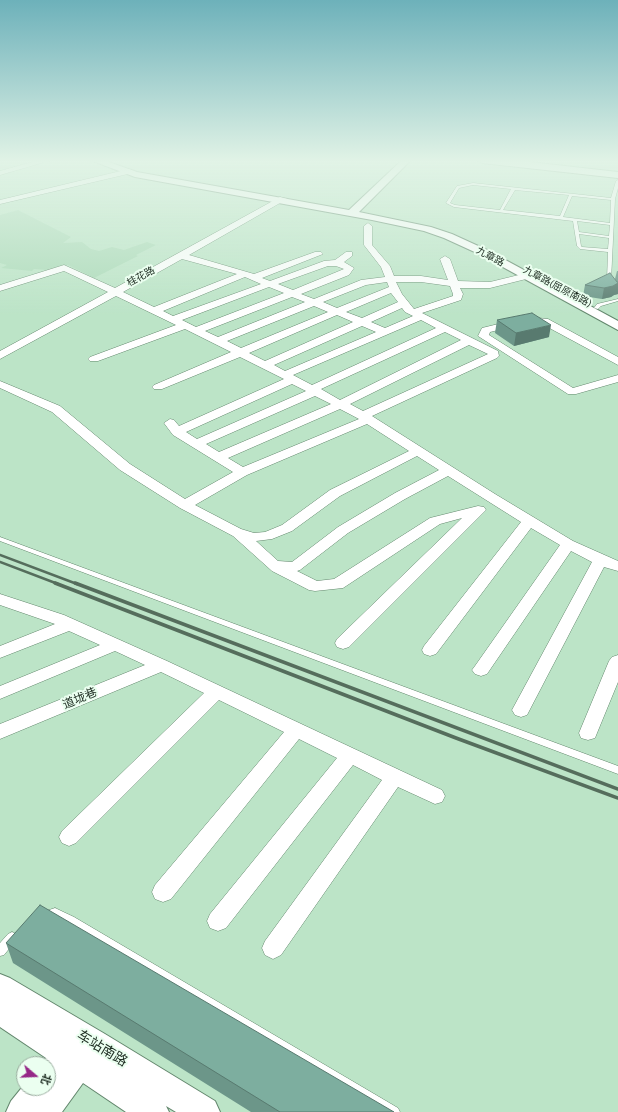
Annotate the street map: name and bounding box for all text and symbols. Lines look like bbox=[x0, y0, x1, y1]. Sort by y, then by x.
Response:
street label: 九章路 bbox=[474, 245, 506, 269]
street label: 桂花路 bbox=[125, 264, 157, 290]
street label: 九章路(屈原南路) bbox=[521, 264, 593, 310]
street label: 道垅巷 bbox=[61, 685, 99, 713]
street label: 车站南路 bbox=[74, 1027, 130, 1071]
north arrow bbox=[16, 1056, 56, 1096]
text: 北 bbox=[38, 1072, 55, 1087]

